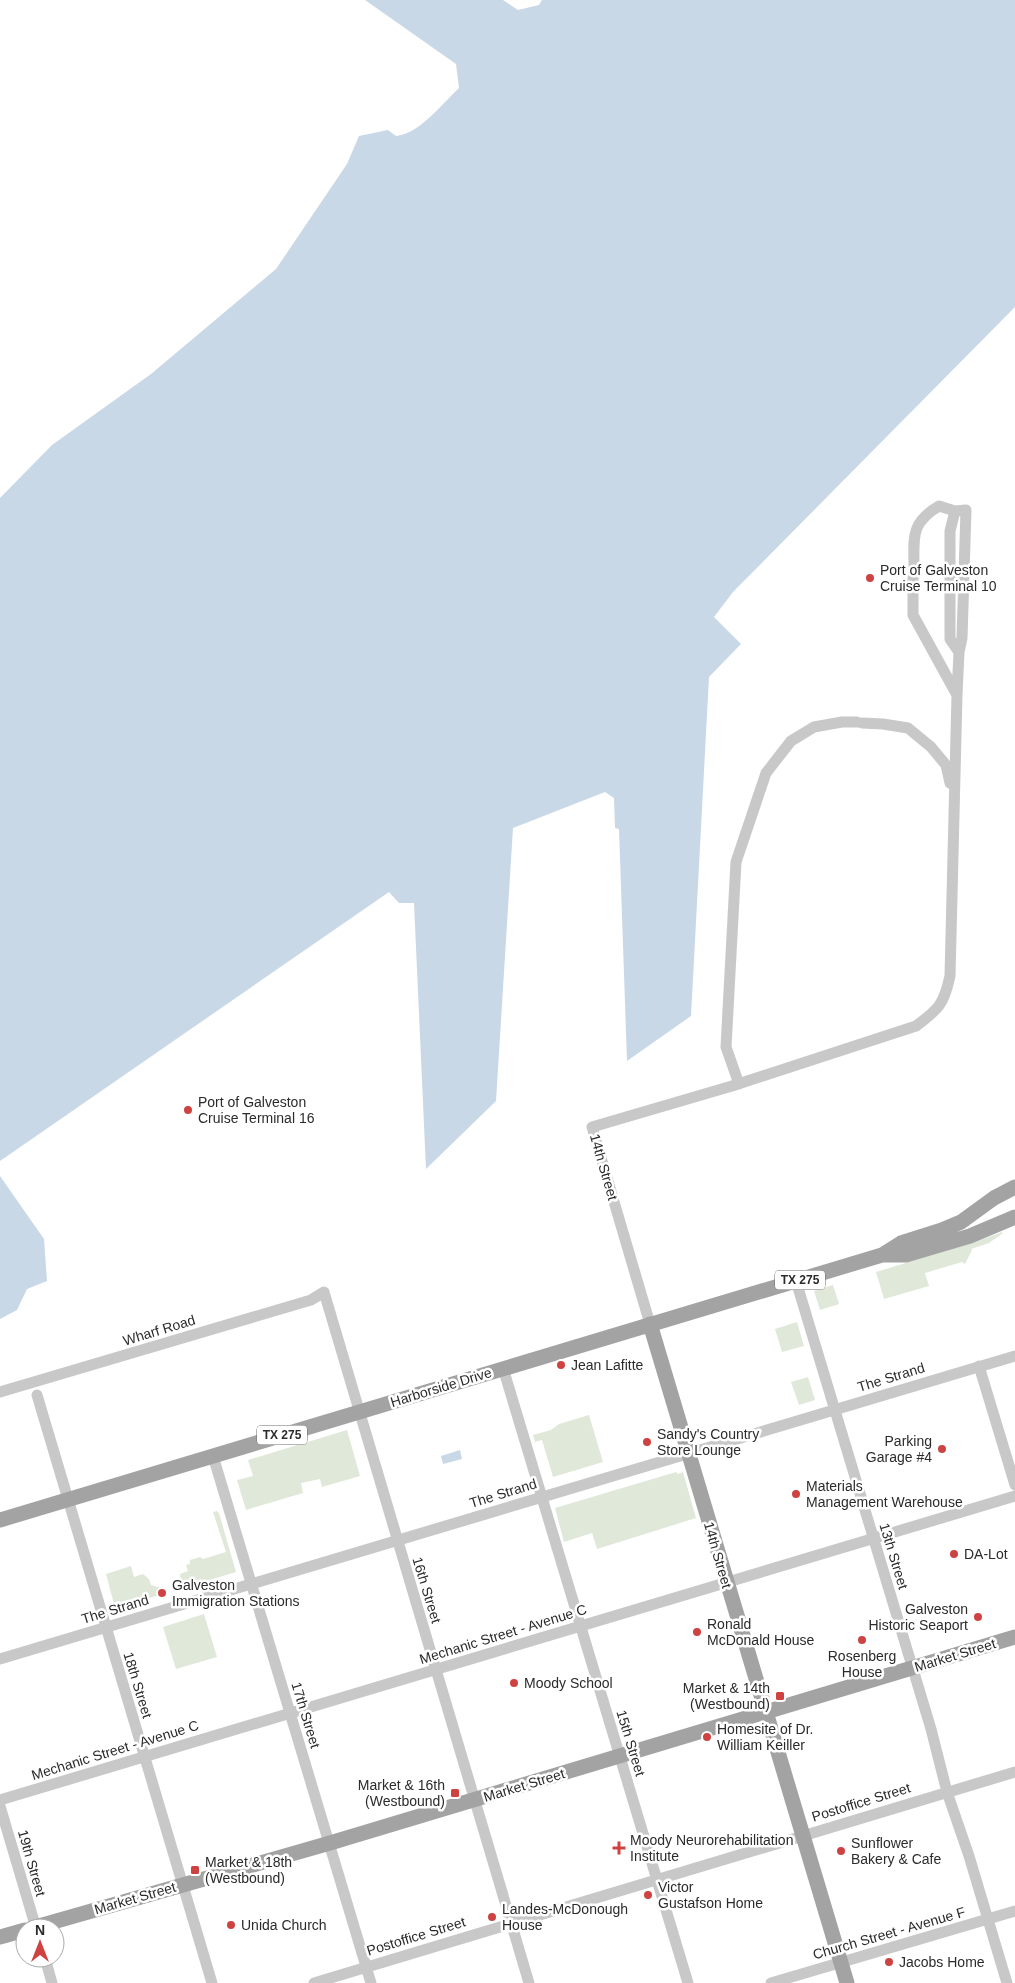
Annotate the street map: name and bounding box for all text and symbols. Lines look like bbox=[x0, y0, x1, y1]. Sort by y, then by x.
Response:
place label: Port of Galveston Cruise Terminal 10 bbox=[880, 562, 997, 594]
marker: Port of Galveston Cruise Terminal 10 bbox=[864, 572, 876, 584]
place label: Port of Galveston Cruise Terminal 16 bbox=[198, 1094, 315, 1126]
marker: Port of Galveston Cruise Terminal 16 bbox=[182, 1104, 194, 1116]
street label: 14th Street bbox=[587, 1132, 621, 1202]
road number: TX 275 bbox=[775, 1270, 825, 1290]
street label: Wharf Road bbox=[121, 1311, 197, 1349]
place label: Jean Lafitte bbox=[571, 1357, 644, 1373]
marker: Jean Lafitte bbox=[555, 1359, 567, 1371]
street label: The Strand bbox=[856, 1359, 926, 1395]
street label: Harborside Drive bbox=[388, 1364, 494, 1410]
road number: TX 275 bbox=[257, 1426, 307, 1444]
place label: Sandy's Country Store Lounge bbox=[657, 1426, 759, 1458]
place label: Parking Garage #4 bbox=[866, 1433, 932, 1465]
marker: Sandy's Country Store Lounge bbox=[641, 1436, 653, 1448]
marker: Parking Garage #4 bbox=[936, 1443, 948, 1455]
street label: The Strand bbox=[468, 1475, 538, 1511]
place label: Materials Management Warehouse bbox=[806, 1478, 963, 1510]
marker: Materials Management Warehouse bbox=[790, 1488, 802, 1500]
street label: 14th Street bbox=[701, 1520, 735, 1590]
street label: 13th Street bbox=[876, 1521, 912, 1591]
place label: DA-Lot bbox=[964, 1546, 1008, 1562]
marker: DA-Lot bbox=[948, 1548, 960, 1560]
street label: 16th Street bbox=[409, 1555, 445, 1625]
place label: Galveston Immigration Stations bbox=[172, 1577, 300, 1609]
marker: Galveston Immigration Stations bbox=[156, 1587, 168, 1599]
street label: The Strand bbox=[80, 1591, 150, 1627]
street label: Mechanic Street - Avenue C bbox=[417, 1601, 589, 1667]
place label: Galveston Historic Seaport bbox=[868, 1601, 968, 1633]
marker: Galveston Historic Seaport bbox=[972, 1611, 984, 1623]
place label: Ronald McDonald House bbox=[707, 1616, 815, 1648]
marker: Ronald McDonald House bbox=[691, 1626, 703, 1638]
marker: Rosenberg House bbox=[856, 1634, 868, 1646]
street label: Market Street bbox=[912, 1635, 998, 1675]
place label: Rosenberg House bbox=[828, 1648, 896, 1680]
street label: 18th Street bbox=[120, 1650, 156, 1720]
place label: Moody School bbox=[524, 1675, 613, 1691]
marker: Moody School bbox=[508, 1677, 520, 1689]
street label: 17th Street bbox=[288, 1680, 324, 1750]
place label: Market & 14th (Westbound) bbox=[683, 1680, 770, 1712]
marker: Market & 14th (Westbound) bbox=[774, 1690, 786, 1702]
street label: 15th Street bbox=[613, 1708, 649, 1778]
street label: Mechanic Street - Avenue C bbox=[29, 1717, 201, 1783]
place label: Homesite of Dr. William Keiller bbox=[717, 1721, 813, 1753]
marker: Homesite of Dr. William Keiller bbox=[701, 1731, 713, 1743]
street label: Market Street bbox=[481, 1765, 567, 1805]
place label: Market & 16th (Westbound) bbox=[358, 1777, 445, 1809]
street label: Postoffice Street bbox=[810, 1779, 912, 1825]
marker: Market & 16th (Westbound) bbox=[449, 1787, 461, 1799]
street label: 19th Street bbox=[15, 1828, 49, 1898]
place label: Moody Neurorehabilitation Institute bbox=[630, 1832, 793, 1864]
place label: Sunflower Bakery & Cafe bbox=[851, 1835, 941, 1867]
marker: Moody Neurorehabilitation Institute bbox=[612, 1841, 626, 1855]
marker: Sunflower Bakery & Cafe bbox=[835, 1845, 847, 1857]
place label: Market & 18th (Westbound) bbox=[205, 1854, 292, 1886]
marker: Market & 18th (Westbound) bbox=[189, 1864, 201, 1876]
street label: Market Street bbox=[92, 1879, 178, 1917]
place label: Victor Gustafson Home bbox=[658, 1879, 763, 1911]
marker: Victor Gustafson Home bbox=[642, 1889, 654, 1901]
place label: Landes-McDonough House bbox=[502, 1901, 628, 1933]
street label: Church Street - Avenue F bbox=[811, 1904, 967, 1962]
marker: Landes-McDonough House bbox=[486, 1911, 498, 1923]
street label: Postoffice Street bbox=[365, 1913, 467, 1959]
place label: Unida Church bbox=[241, 1917, 327, 1933]
north arrow bbox=[15, 1918, 65, 1968]
marker: Unida Church bbox=[225, 1919, 237, 1931]
text: N bbox=[35, 1922, 45, 1938]
place label: Jacobs Home bbox=[899, 1954, 985, 1970]
marker: Jacobs Home bbox=[883, 1956, 895, 1968]

